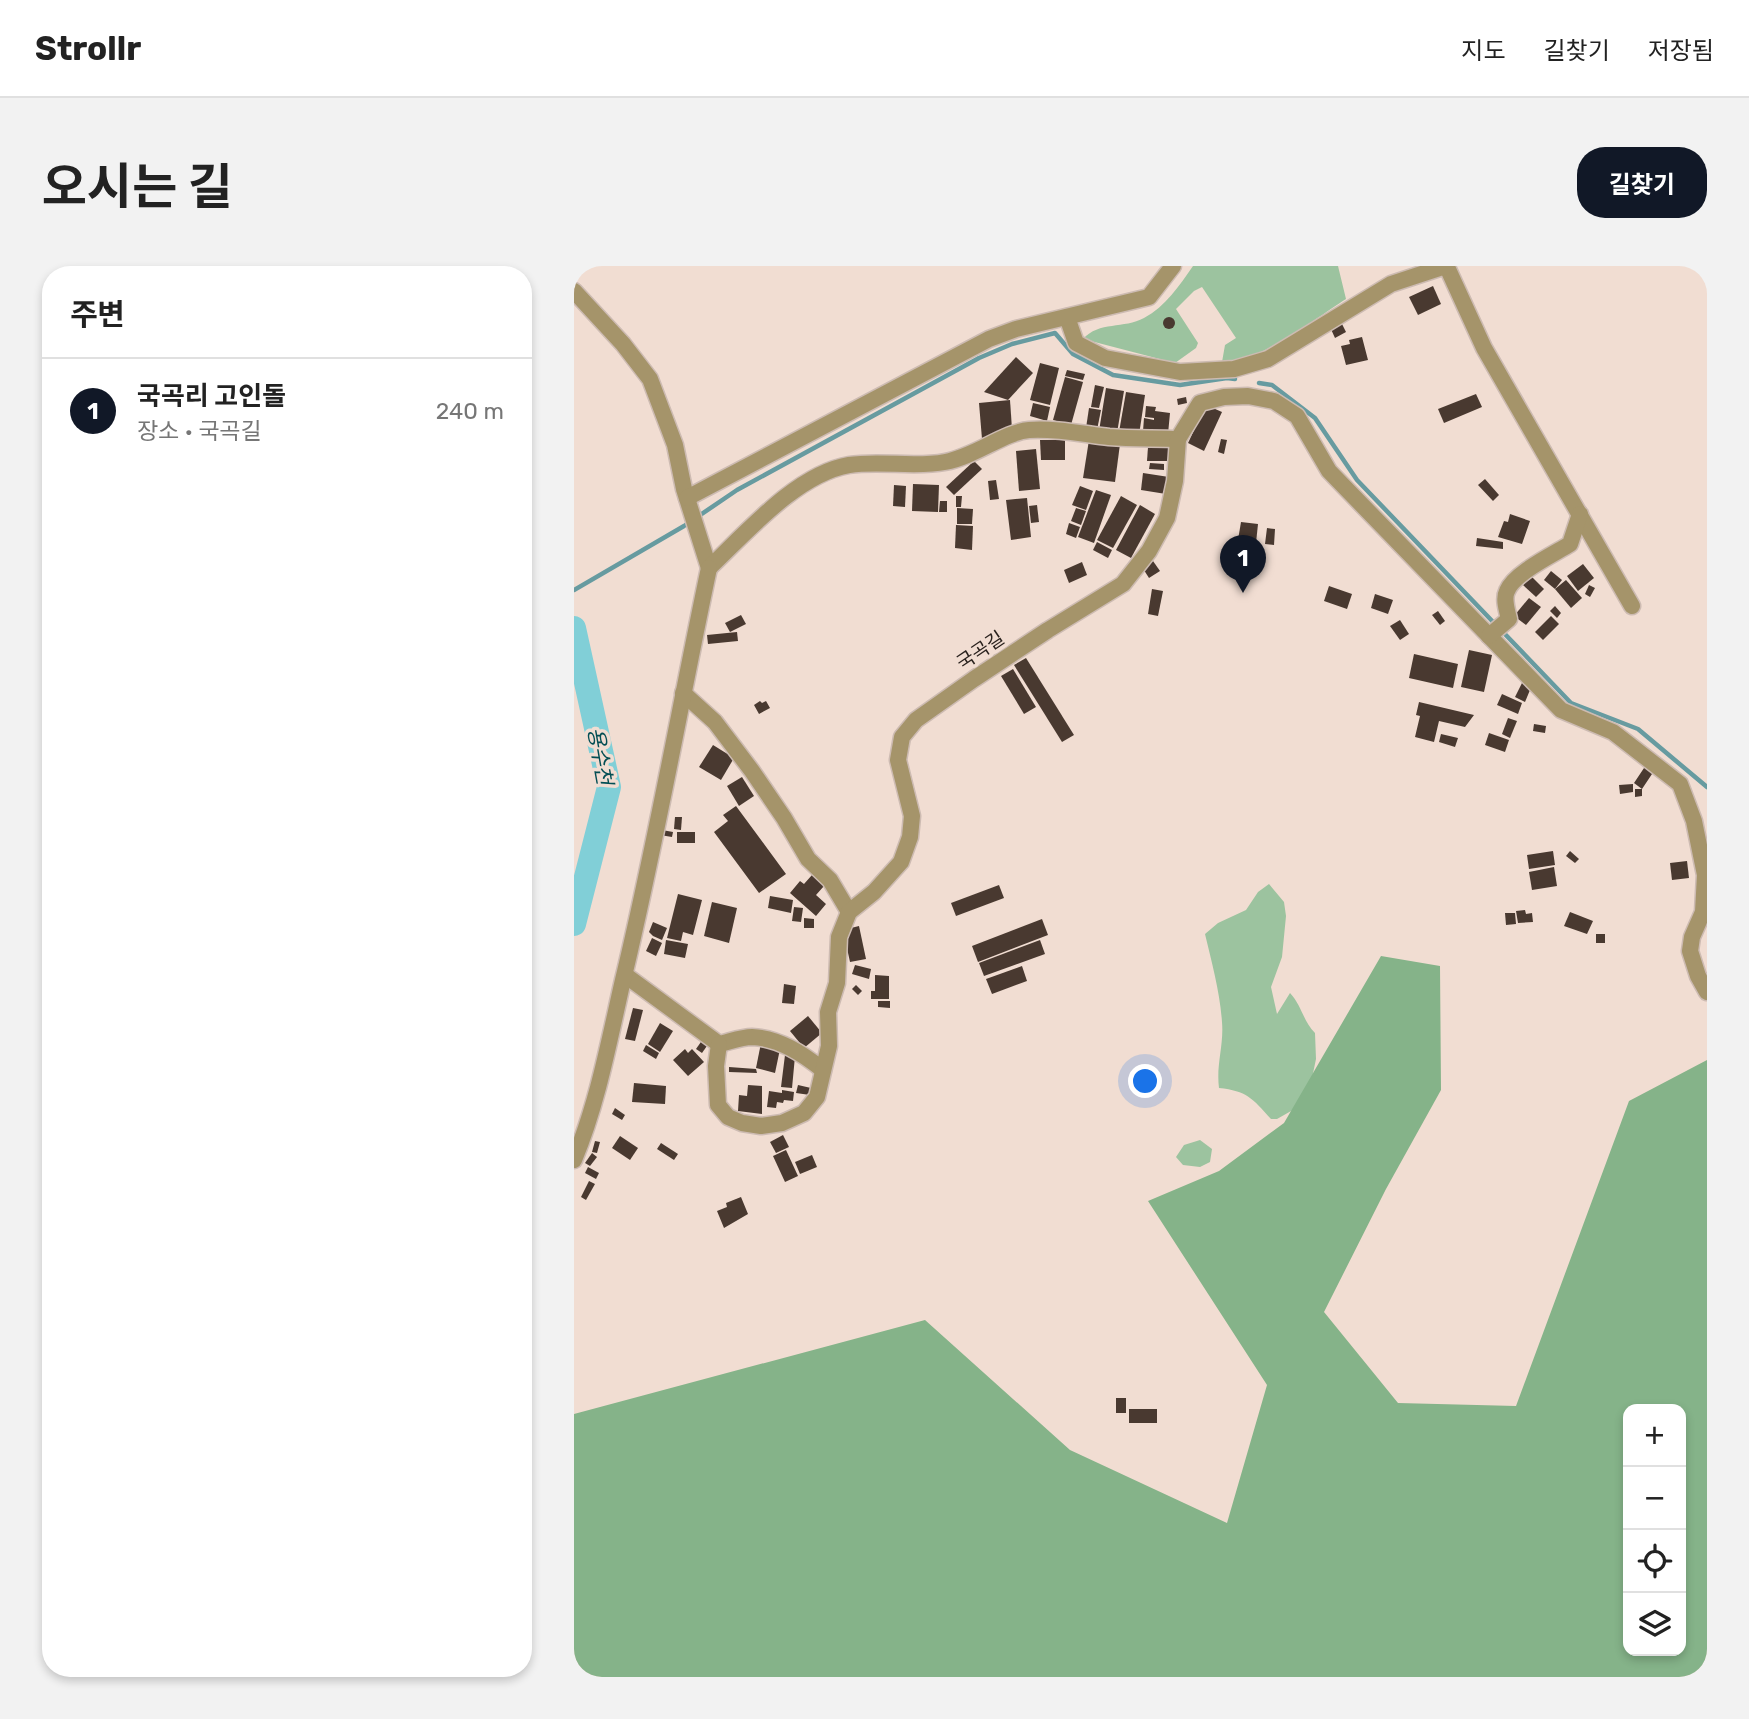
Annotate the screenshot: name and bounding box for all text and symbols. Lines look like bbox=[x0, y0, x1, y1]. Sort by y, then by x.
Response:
text: Strollr bbox=[35, 29, 141, 68]
text: 지도 bbox=[1461, 37, 1506, 65]
text: 길찾기 bbox=[1544, 37, 1610, 65]
text: 저장됨 bbox=[1648, 37, 1714, 65]
button: 길찾기 bbox=[1577, 147, 1707, 218]
text: 오시는 길 bbox=[42, 158, 233, 216]
text: 주변 bbox=[70, 297, 125, 333]
text: 국곡리 고인돌 bbox=[137, 381, 286, 412]
text: 1 bbox=[87, 397, 99, 425]
text: 240 m bbox=[436, 397, 504, 425]
text: 장소 · 국곡길 bbox=[137, 417, 262, 445]
pin: 1 bbox=[1220, 535, 1266, 593]
street label: 국곡길 bbox=[952, 626, 1008, 675]
water label: 용수천 bbox=[583, 725, 618, 789]
your location bbox=[1128, 1064, 1162, 1098]
map controls bbox=[1623, 1404, 1686, 1656]
button: + bbox=[1623, 1404, 1686, 1467]
button: − bbox=[1623, 1467, 1686, 1530]
button: locate bbox=[1623, 1530, 1686, 1593]
button: layers bbox=[1623, 1593, 1686, 1656]

